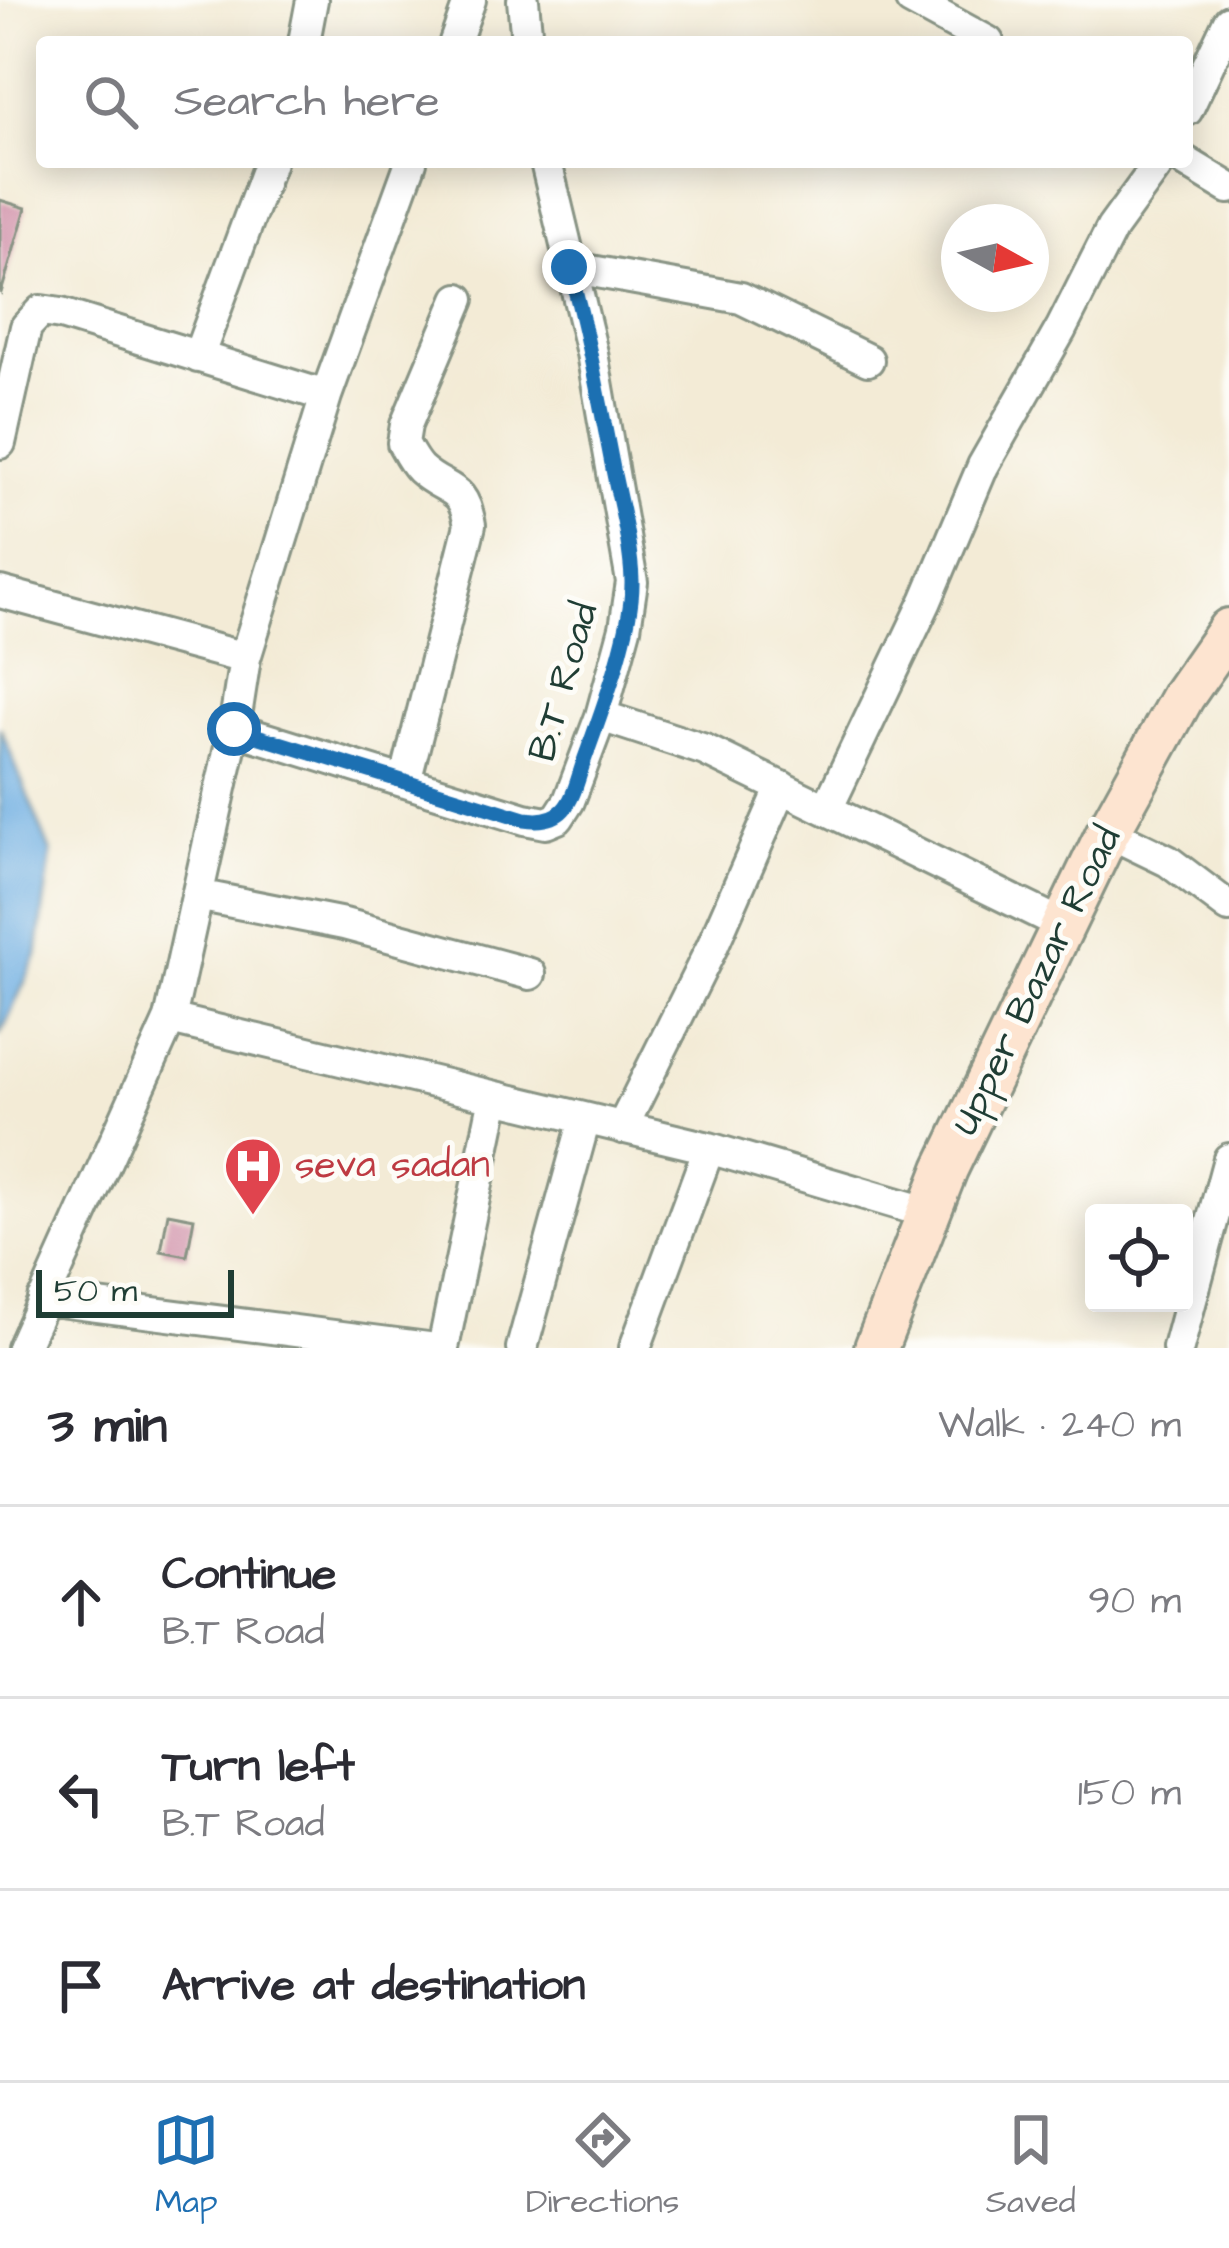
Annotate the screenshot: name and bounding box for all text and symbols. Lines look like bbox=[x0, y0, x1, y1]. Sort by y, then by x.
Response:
search box bbox=[36, 36, 1193, 168]
icon: search bbox=[78, 69, 144, 135]
text: Search here bbox=[174, 71, 440, 133]
north arrow bbox=[941, 204, 1049, 312]
route end bbox=[542, 240, 596, 294]
street label: B.T Road bbox=[516, 596, 612, 768]
route start bbox=[207, 702, 261, 756]
street label: Upper Bazar Road bbox=[939, 818, 1135, 1144]
hospital icon: seva sadan bbox=[222, 1135, 284, 1217]
place label: seva sadan bbox=[295, 1139, 490, 1193]
map controls bbox=[1085, 1204, 1193, 1312]
button: locate bbox=[1085, 1204, 1193, 1312]
scale bar bbox=[36, 1264, 234, 1317]
text: 50 m bbox=[54, 1268, 137, 1314]
text: 3 min bbox=[48, 1391, 167, 1462]
text: Walk · 240 m bbox=[938, 1399, 1181, 1453]
text: Continue bbox=[162, 1544, 336, 1606]
icon: ahead bbox=[48, 1569, 114, 1635]
text: 90 m bbox=[1088, 1575, 1181, 1629]
text: B.T Road bbox=[162, 1606, 325, 1660]
text: Turn left bbox=[162, 1736, 355, 1798]
icon: left bbox=[48, 1761, 114, 1827]
text: 150 m bbox=[1078, 1767, 1181, 1821]
text: B.T Road bbox=[162, 1798, 325, 1852]
icon: arrive bbox=[48, 1953, 114, 2019]
text: Arrive at destination bbox=[162, 1955, 585, 2017]
tab: Map bbox=[153, 2107, 219, 2225]
tab: Directions bbox=[526, 2107, 679, 2225]
tab: Saved bbox=[986, 2107, 1076, 2225]

